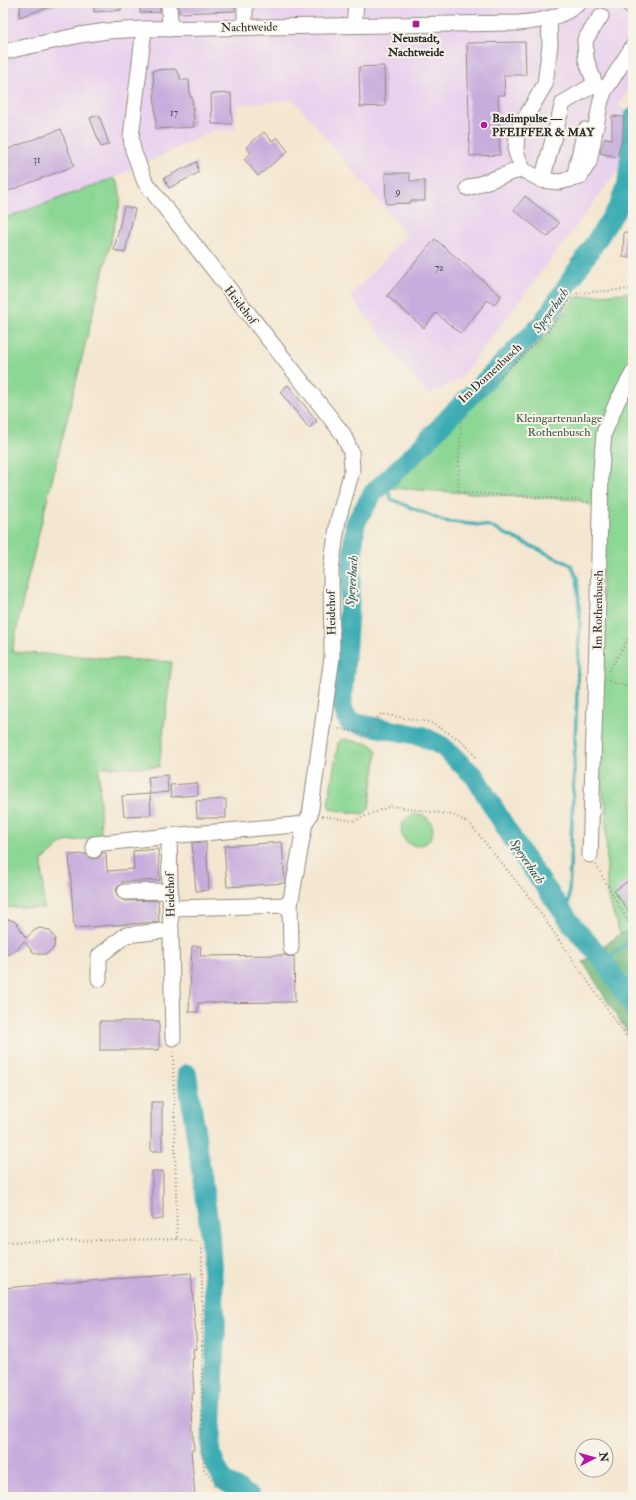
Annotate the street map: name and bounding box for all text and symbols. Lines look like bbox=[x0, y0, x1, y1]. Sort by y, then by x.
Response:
marker: Neustadt, Nachtweide bbox=[411, 19, 421, 29]
street label: Nachtweide bbox=[221, 20, 278, 35]
place label: Neustadt, Nachtweide bbox=[387, 31, 445, 60]
house number: 17 bbox=[170, 107, 178, 119]
place label: Badimpulse — PFEIFFER & MAY bbox=[492, 111, 595, 140]
marker: Badimpulse — PFEIFFER & MAY bbox=[479, 120, 489, 130]
house number: 31 bbox=[33, 154, 41, 166]
house number: 9 bbox=[394, 186, 401, 198]
house number: 7a bbox=[435, 262, 444, 274]
street label: Heidehof bbox=[221, 283, 262, 329]
water label: Speyerbach bbox=[529, 285, 573, 337]
street label: Im Dornenbusch bbox=[455, 340, 526, 407]
park label: Kleingartenanlage Rothenbusch bbox=[516, 411, 602, 440]
water label: Speyerbach bbox=[342, 555, 362, 608]
street label: Im Rothenbusch bbox=[590, 569, 607, 650]
street label: Heidehof bbox=[324, 588, 339, 635]
water label: Speyerbach bbox=[506, 835, 548, 888]
street label: Heidehof bbox=[163, 870, 178, 917]
north arrow bbox=[574, 1438, 614, 1478]
text: N bbox=[596, 1450, 611, 1464]

